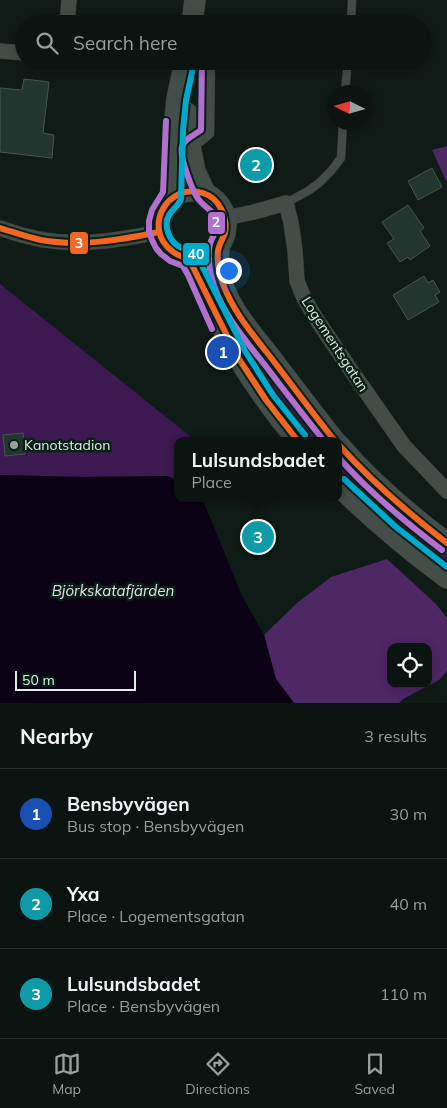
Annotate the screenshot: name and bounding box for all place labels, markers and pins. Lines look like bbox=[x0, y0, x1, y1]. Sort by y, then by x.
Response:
pin: 2 bbox=[240, 146, 272, 184]
pin: 1 bbox=[207, 333, 239, 371]
place label: Kanotstadion bbox=[24, 436, 110, 454]
marker: Kanotstadion bbox=[8, 439, 20, 451]
pin: 3 bbox=[242, 518, 274, 556]

